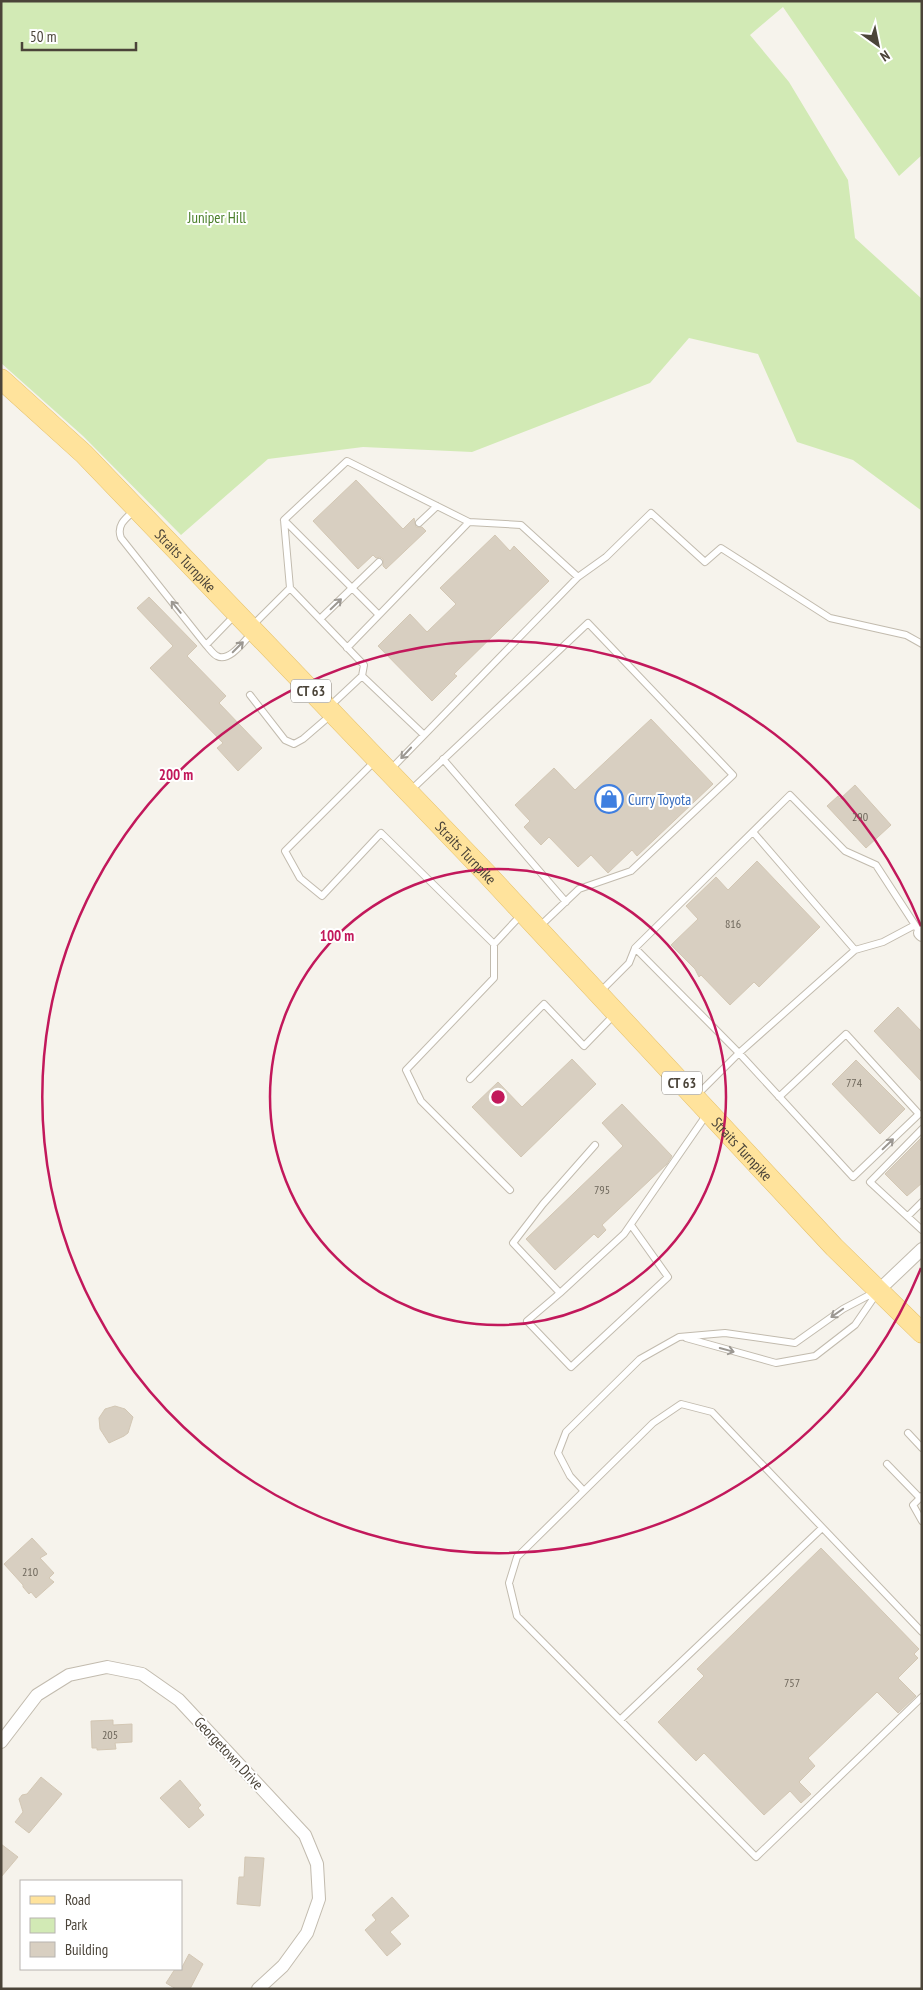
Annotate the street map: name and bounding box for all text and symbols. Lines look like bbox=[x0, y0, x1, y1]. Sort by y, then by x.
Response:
scale bar bbox=[22, 20, 136, 52]
north arrow bbox=[853, 20, 903, 70]
text: 50 m bbox=[30, 27, 56, 46]
text: N bbox=[877, 46, 893, 66]
park label: Juniper Hill bbox=[187, 208, 247, 227]
street label: Straits Turnpike bbox=[151, 525, 221, 596]
one-way arrow bbox=[329, 598, 342, 610]
one-way arrow bbox=[170, 601, 181, 614]
one-way arrow bbox=[232, 641, 244, 653]
road number: CT 63 bbox=[291, 679, 331, 702]
one-way arrow bbox=[400, 747, 412, 759]
text: 200 m bbox=[159, 765, 193, 784]
shop icon: Curry Toyota bbox=[594, 784, 624, 814]
place label: Curry Toyota bbox=[628, 790, 691, 809]
house number: 290 bbox=[852, 809, 868, 824]
street label: Straits Turnpike bbox=[432, 817, 501, 888]
house number: 816 bbox=[725, 916, 741, 931]
text: 100 m bbox=[320, 926, 354, 945]
road number: CT 63 bbox=[662, 1072, 702, 1094]
house number: 774 bbox=[846, 1075, 863, 1090]
centre of rings bbox=[489, 1088, 507, 1106]
street label: Straits Turnpike bbox=[708, 1113, 777, 1184]
one-way arrow bbox=[882, 1138, 894, 1150]
house number: 795 bbox=[594, 1182, 610, 1197]
one-way arrow bbox=[830, 1308, 844, 1318]
one-way arrow bbox=[718, 1345, 734, 1355]
house number: 210 bbox=[22, 1564, 38, 1579]
house number: 757 bbox=[784, 1675, 800, 1690]
street label: Georgetown Drive bbox=[190, 1713, 268, 1793]
house number: 205 bbox=[102, 1727, 118, 1742]
legend bbox=[20, 1880, 182, 1970]
text: Road bbox=[65, 1890, 91, 1909]
text: Park bbox=[65, 1915, 87, 1934]
text: Building bbox=[65, 1940, 108, 1959]

